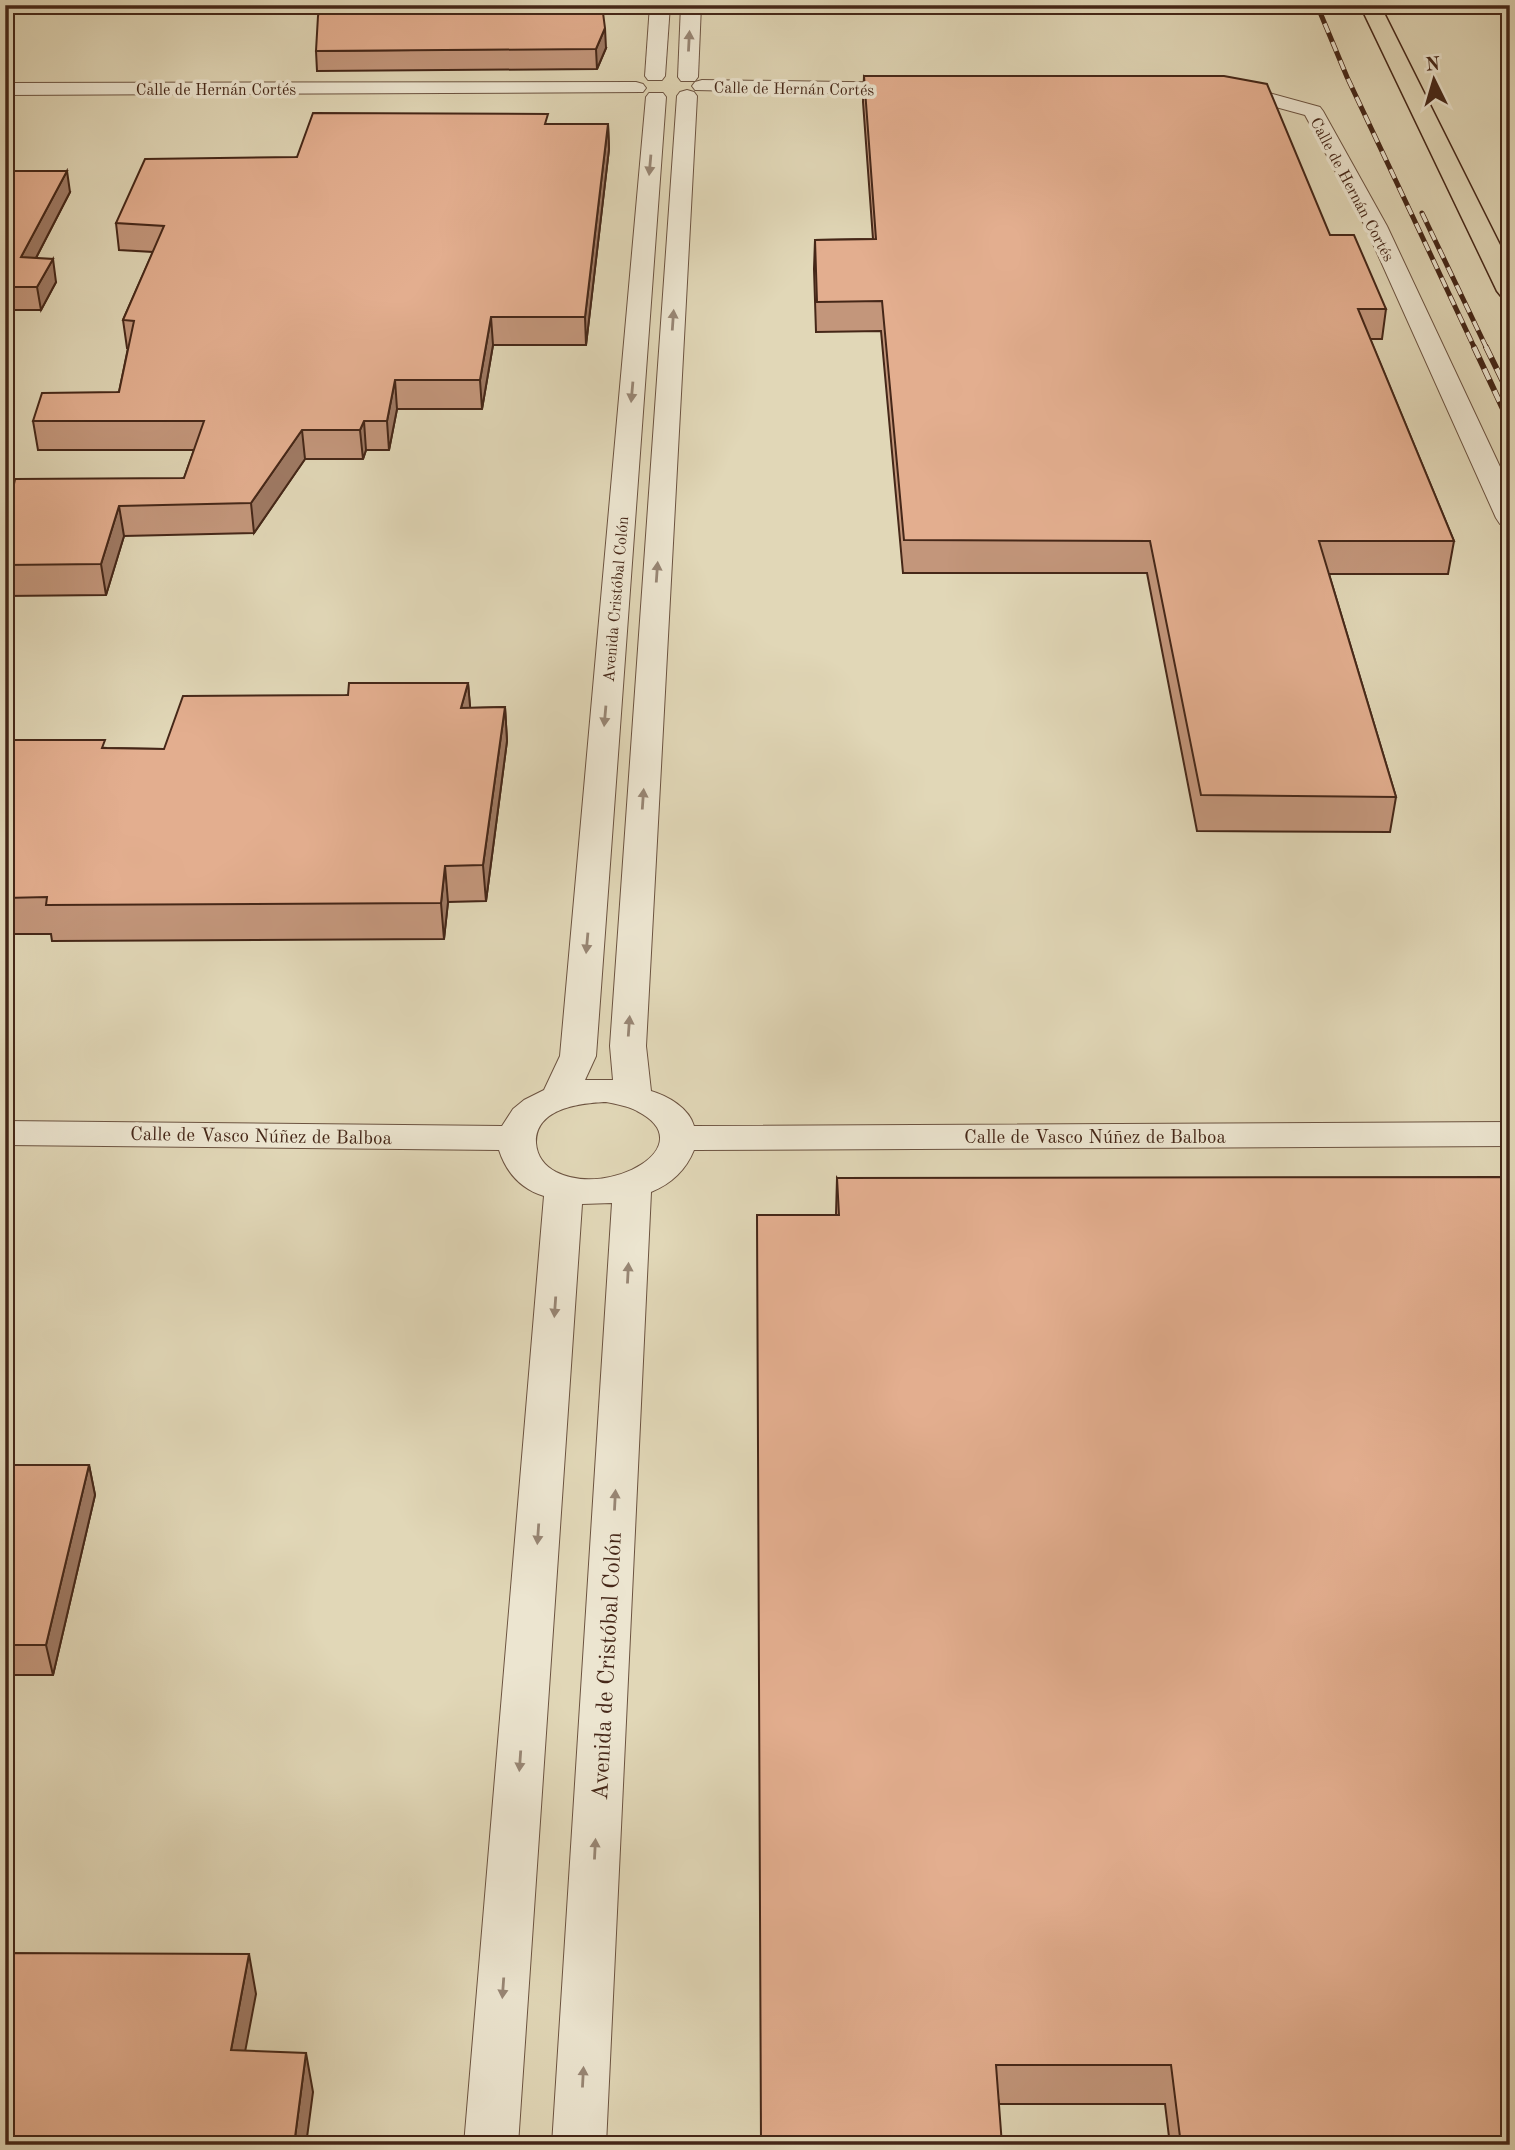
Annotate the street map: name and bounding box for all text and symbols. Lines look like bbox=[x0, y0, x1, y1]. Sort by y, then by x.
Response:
one-way arrow bbox=[684, 30, 695, 52]
north arrow bbox=[1400, 46, 1470, 116]
text: N bbox=[1425, 55, 1441, 76]
street label: Calle de Hernán Cortés bbox=[714, 81, 874, 99]
street label: Calle de Hernán Cortés bbox=[136, 83, 296, 99]
street label: Calle de Hernán Cortés bbox=[1306, 115, 1396, 265]
one-way arrow bbox=[644, 154, 655, 176]
one-way arrow bbox=[668, 309, 679, 331]
one-way arrow bbox=[626, 381, 637, 403]
street label: Avenida Cristóbal Colón bbox=[602, 515, 632, 683]
one-way arrow bbox=[652, 561, 663, 583]
one-way arrow bbox=[599, 705, 610, 727]
one-way arrow bbox=[638, 788, 649, 810]
one-way arrow bbox=[581, 932, 592, 954]
one-way arrow bbox=[624, 1015, 635, 1037]
street label: Calle de Vasco Núñez de Balboa bbox=[130, 1126, 393, 1149]
street label: Calle de Vasco Núñez de Balboa bbox=[964, 1129, 1227, 1148]
one-way arrow bbox=[622, 1262, 633, 1284]
one-way arrow bbox=[549, 1296, 560, 1318]
one-way arrow bbox=[610, 1489, 621, 1511]
one-way arrow bbox=[532, 1523, 543, 1545]
street label: Avenida de Cristóbal Colón bbox=[589, 1531, 626, 1801]
one-way arrow bbox=[514, 1750, 525, 1772]
one-way arrow bbox=[590, 1838, 601, 1860]
one-way arrow bbox=[497, 1977, 508, 1999]
one-way arrow bbox=[577, 2065, 588, 2087]

